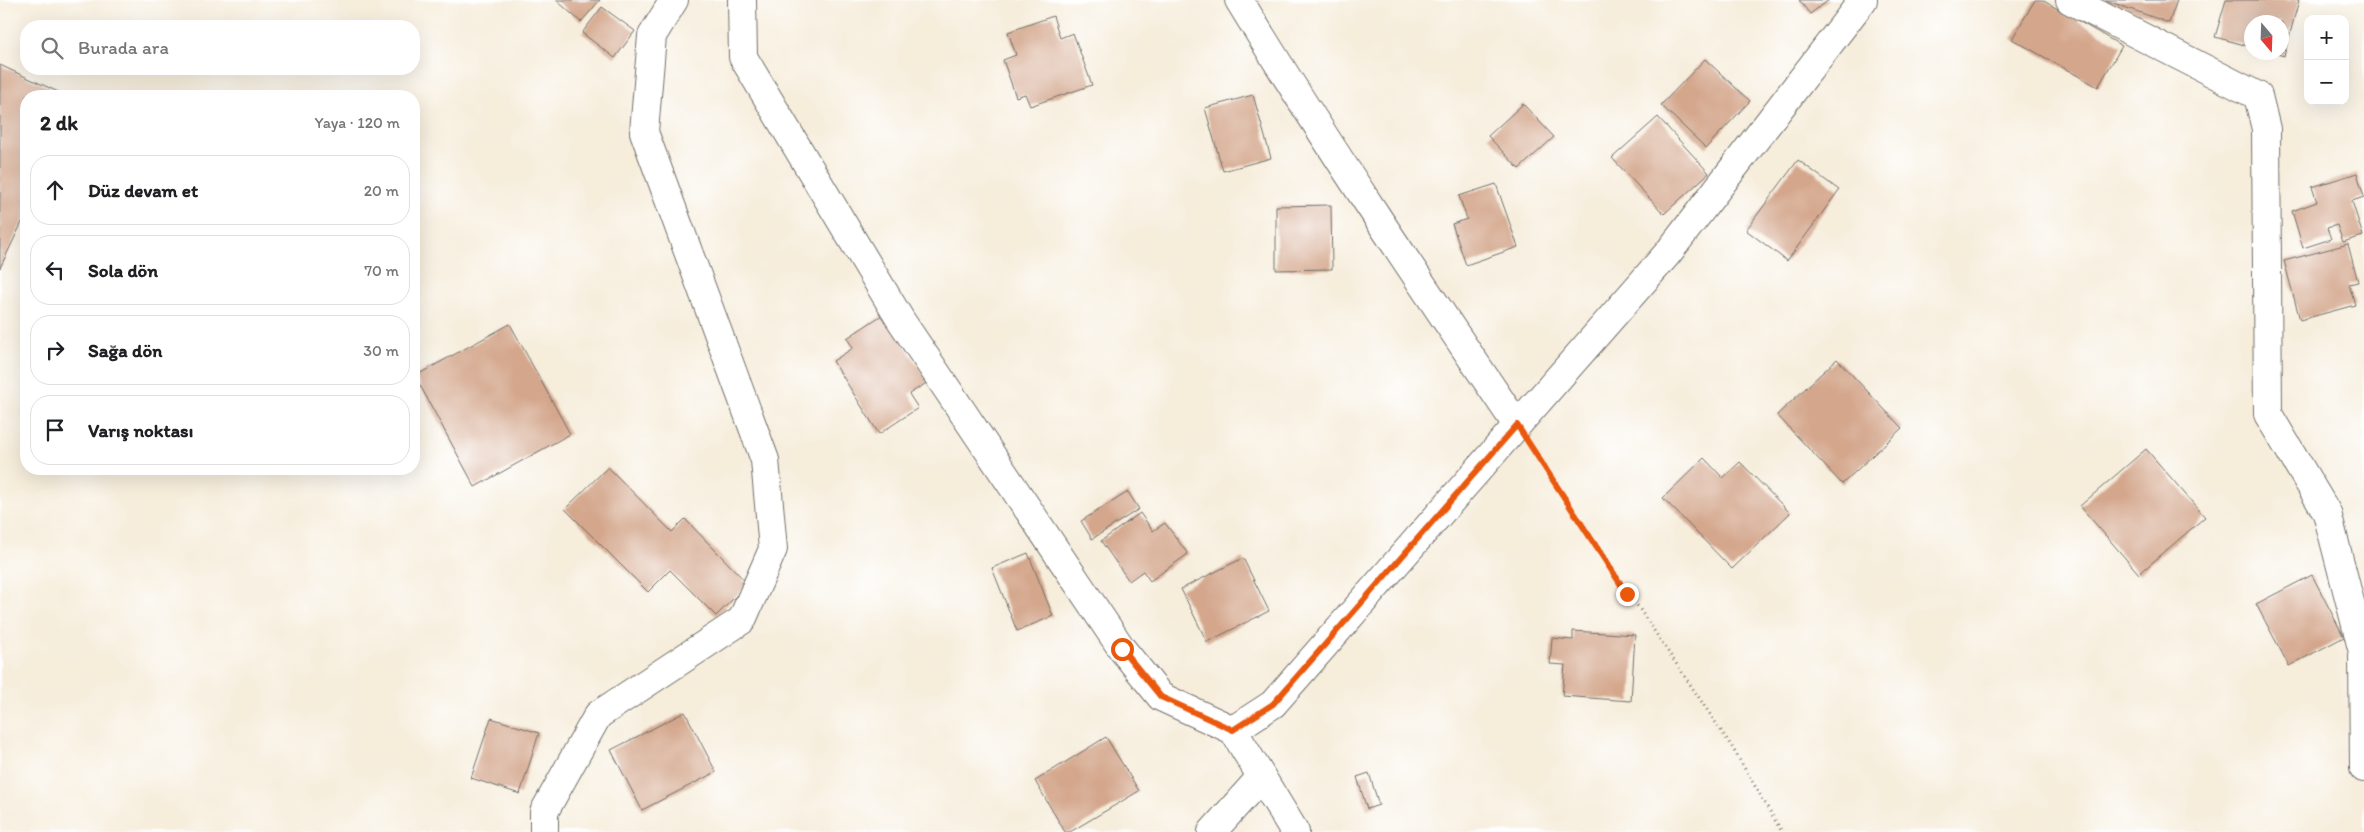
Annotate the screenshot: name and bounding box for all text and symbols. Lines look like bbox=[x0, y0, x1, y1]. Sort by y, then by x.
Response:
north arrow bbox=[2244, 15, 2289, 60]
map controls bbox=[2304, 15, 2349, 105]
button: + bbox=[2304, 15, 2349, 60]
search box bbox=[20, 20, 420, 75]
icon: search bbox=[38, 34, 66, 62]
text: Burada ara bbox=[78, 36, 169, 59]
button: − bbox=[2304, 60, 2349, 105]
text: 2 dk bbox=[40, 110, 78, 135]
text: Yaya · 120 m bbox=[315, 113, 400, 132]
icon: ahead bbox=[41, 176, 69, 204]
text: Düz devam et bbox=[88, 179, 198, 202]
text: 20 m bbox=[364, 181, 399, 200]
icon: left bbox=[41, 256, 69, 284]
text: Sola dön bbox=[88, 259, 158, 282]
text: 70 m bbox=[364, 261, 399, 280]
icon: right bbox=[41, 336, 69, 364]
text: Sağa dön bbox=[88, 339, 162, 362]
text: 30 m bbox=[363, 341, 399, 360]
icon: arrive bbox=[41, 416, 69, 444]
text: Varış noktası bbox=[88, 419, 193, 442]
route end bbox=[1616, 583, 1639, 606]
route start bbox=[1111, 638, 1134, 661]

